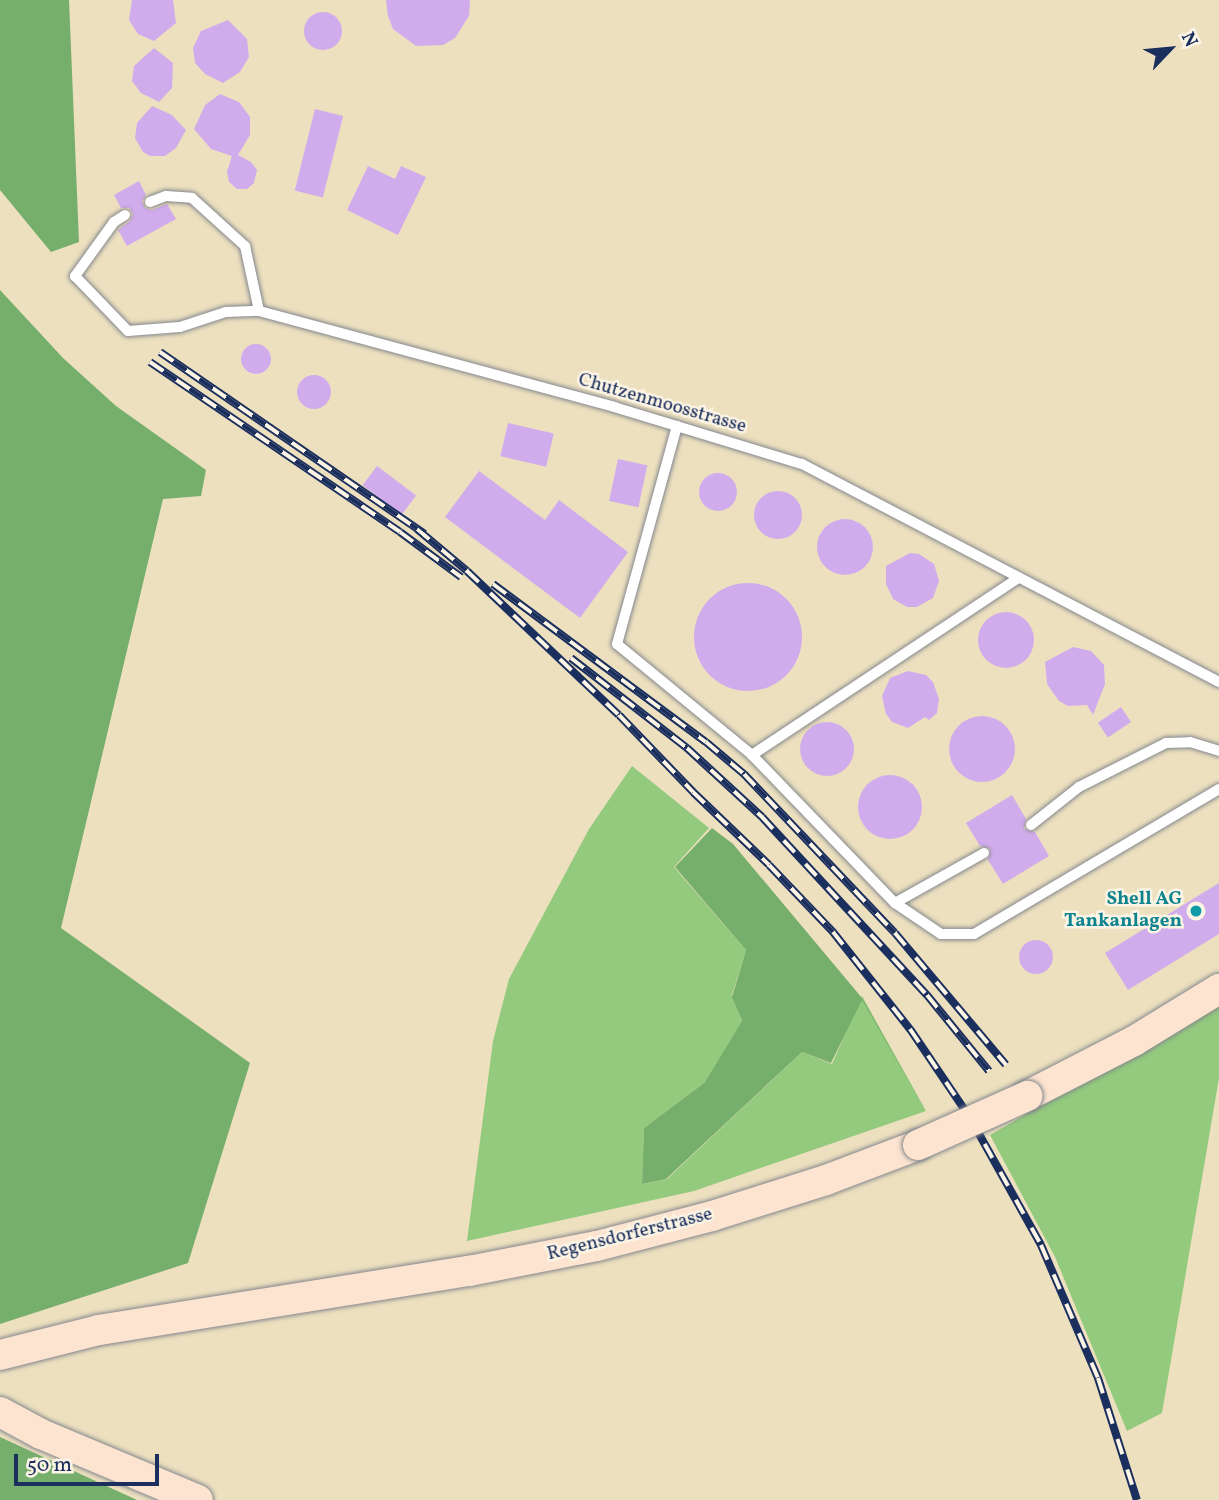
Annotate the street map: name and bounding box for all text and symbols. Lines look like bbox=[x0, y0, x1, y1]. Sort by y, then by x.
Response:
north arrow bbox=[1135, 14, 1205, 84]
text: N bbox=[1174, 28, 1204, 52]
street label: Chutzenmoosstrasse bbox=[575, 369, 749, 439]
place label: Shell AG Tankanlagen bbox=[1064, 889, 1182, 933]
marker: Shell AG Tankanlagen bbox=[1188, 903, 1204, 919]
street label: Regensdorferstrasse bbox=[545, 1203, 715, 1267]
scale bar bbox=[18, 1440, 163, 1484]
text: 50 m bbox=[27, 1451, 72, 1480]

